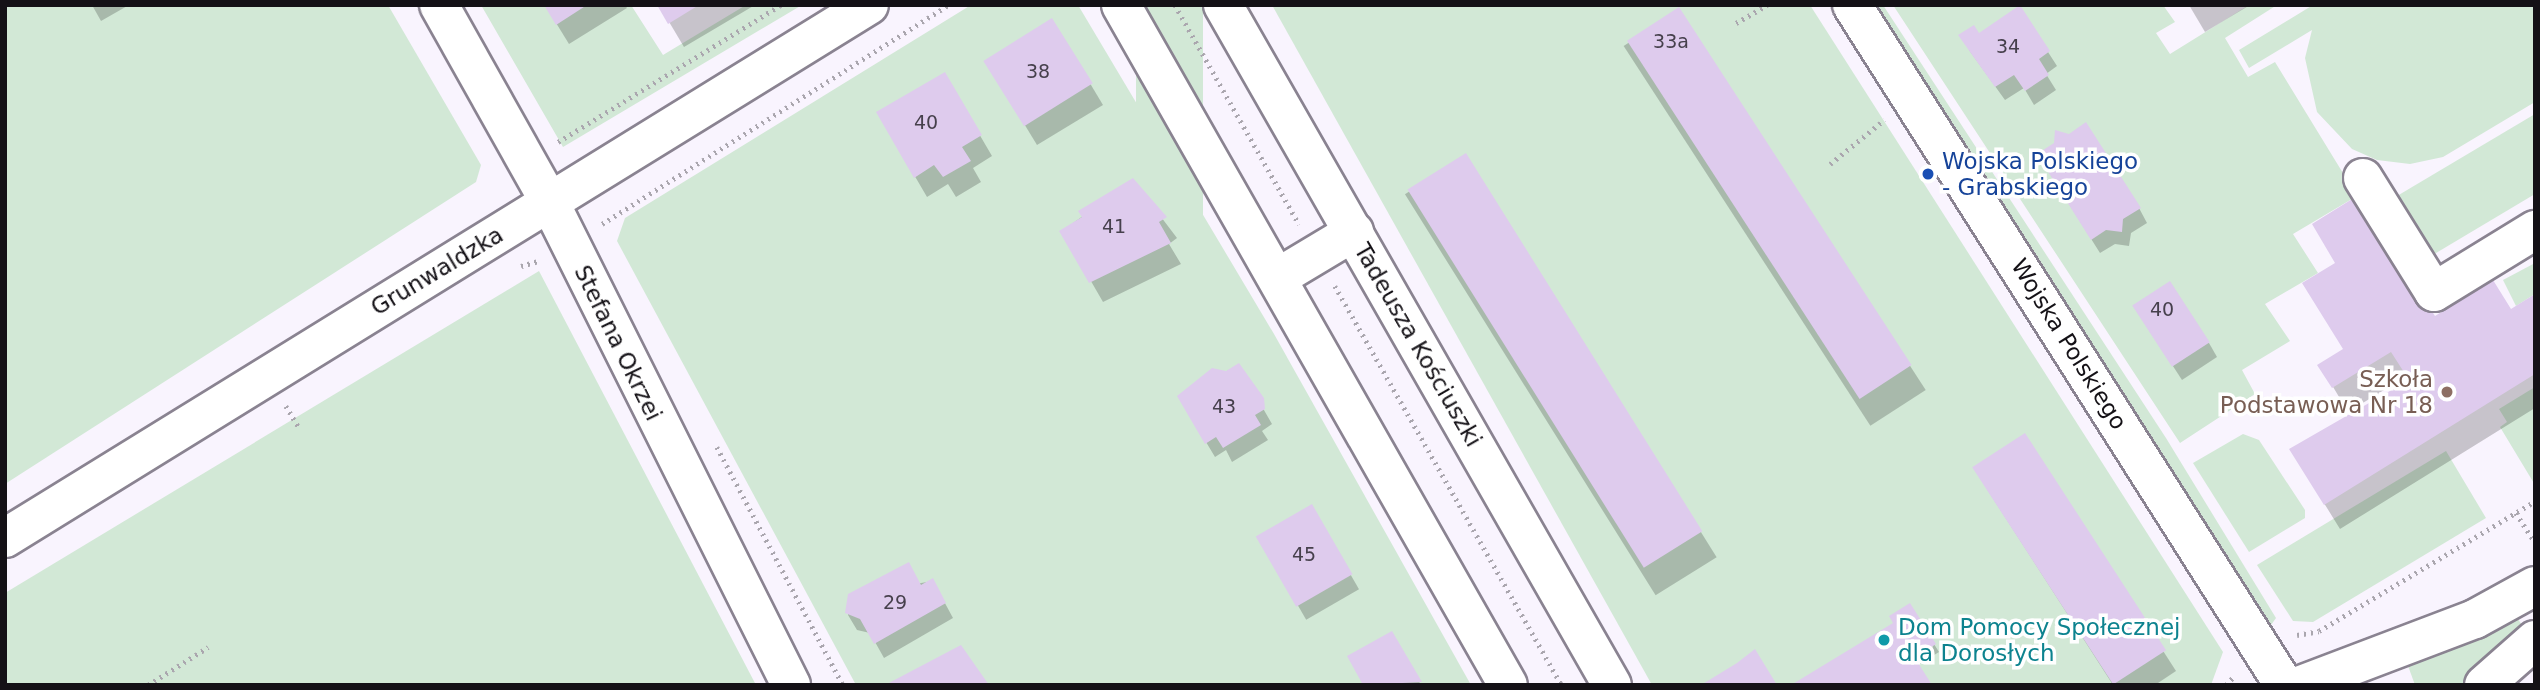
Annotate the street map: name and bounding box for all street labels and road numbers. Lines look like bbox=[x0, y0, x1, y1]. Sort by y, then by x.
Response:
street label: Grunwaldzka bbox=[366, 221, 508, 321]
street label: Tadeusza Kościuszki bbox=[1348, 238, 1488, 452]
street label: Wojska Polskiego bbox=[2005, 253, 2133, 435]
street label: Stefana Okrzei bbox=[568, 261, 668, 425]

